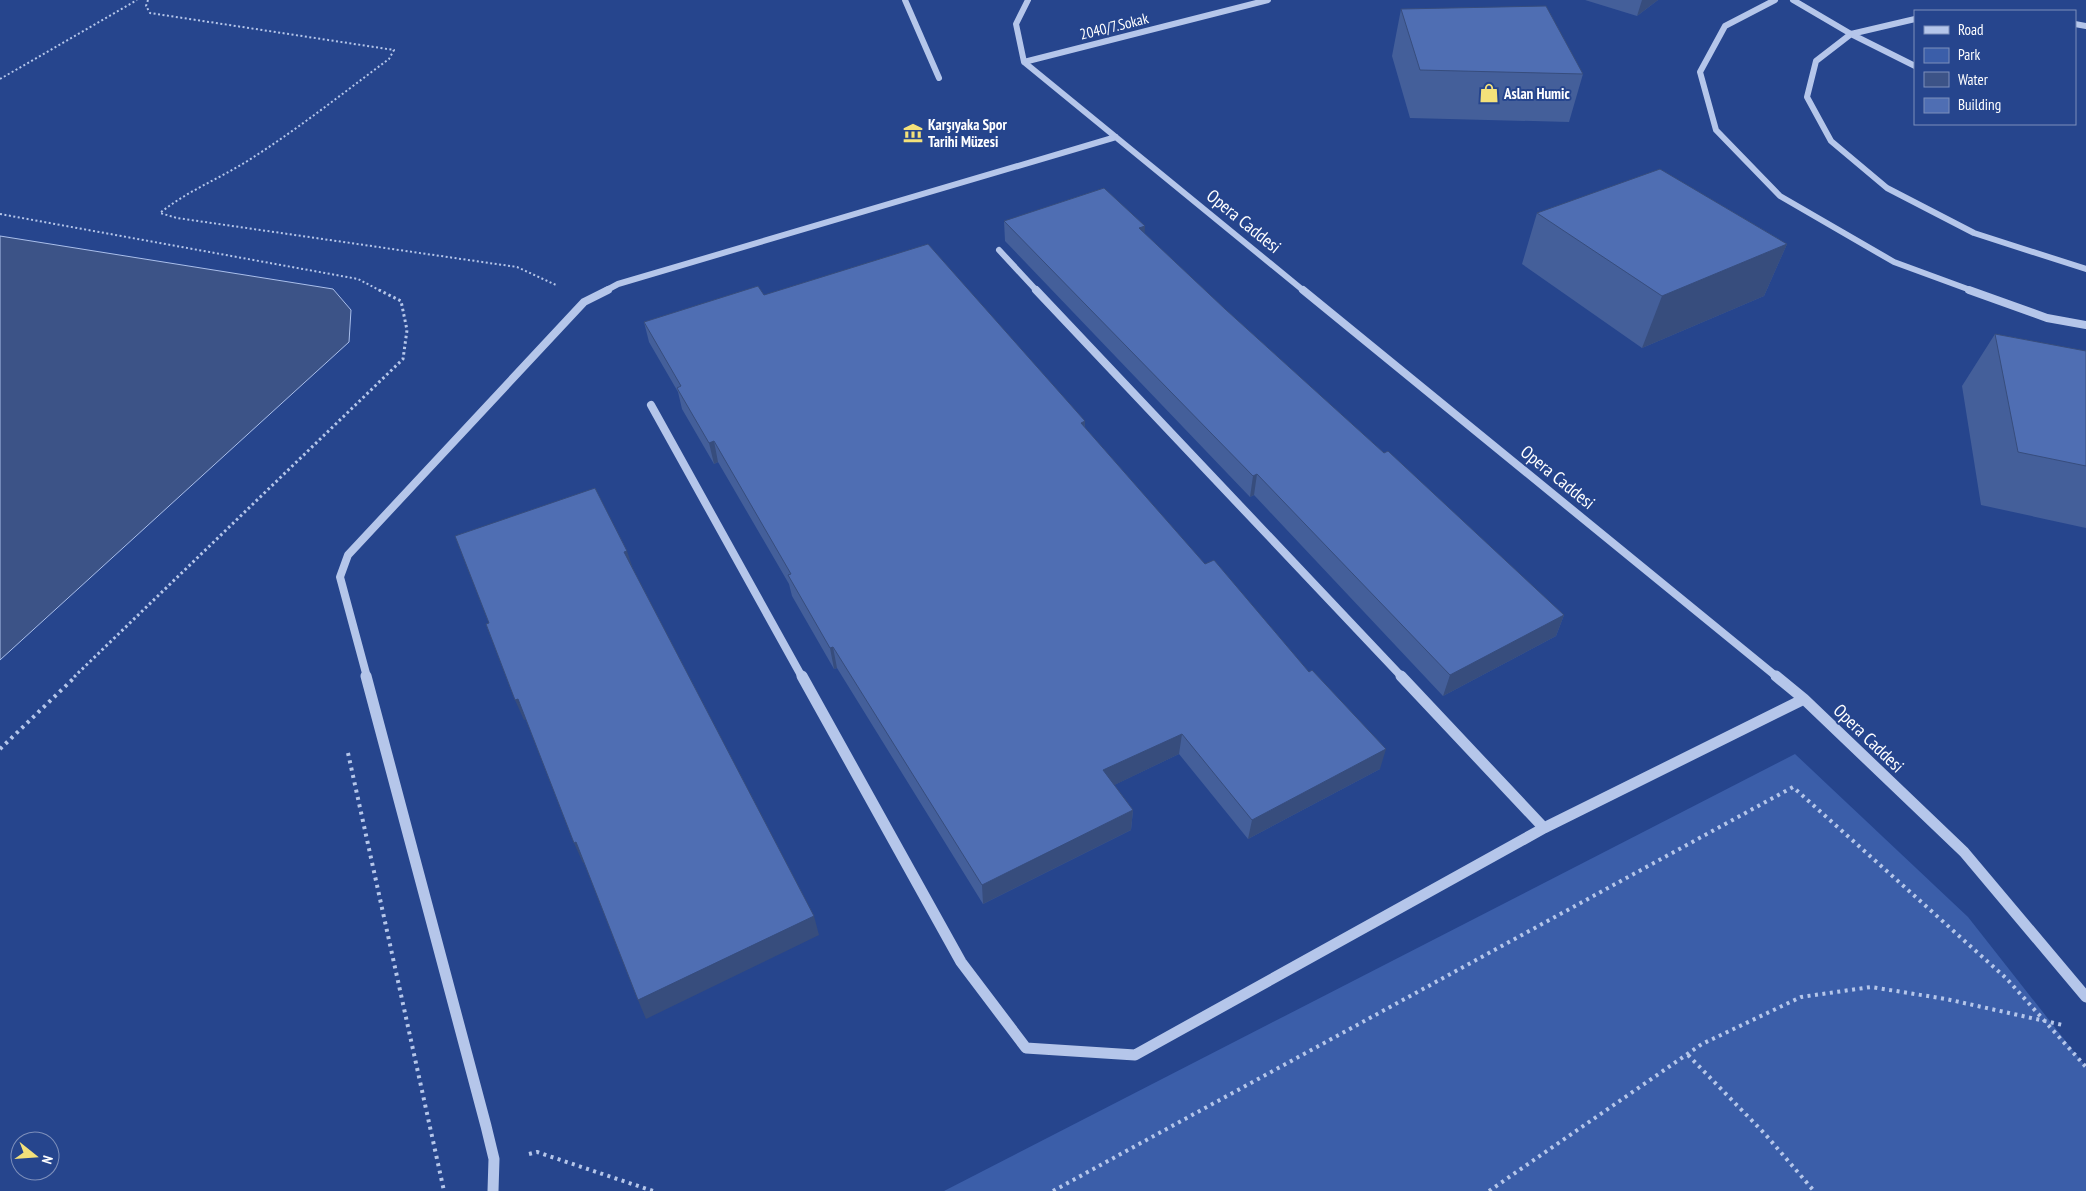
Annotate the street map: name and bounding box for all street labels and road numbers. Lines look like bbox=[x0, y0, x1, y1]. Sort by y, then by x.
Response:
street label: 2040/7.Sokak bbox=[1078, 8, 1150, 44]
street label: Opera Caddesi bbox=[1202, 184, 1286, 258]
street label: Opera Caddesi bbox=[1516, 440, 1600, 514]
street label: Opera Caddesi bbox=[1829, 699, 1909, 777]

